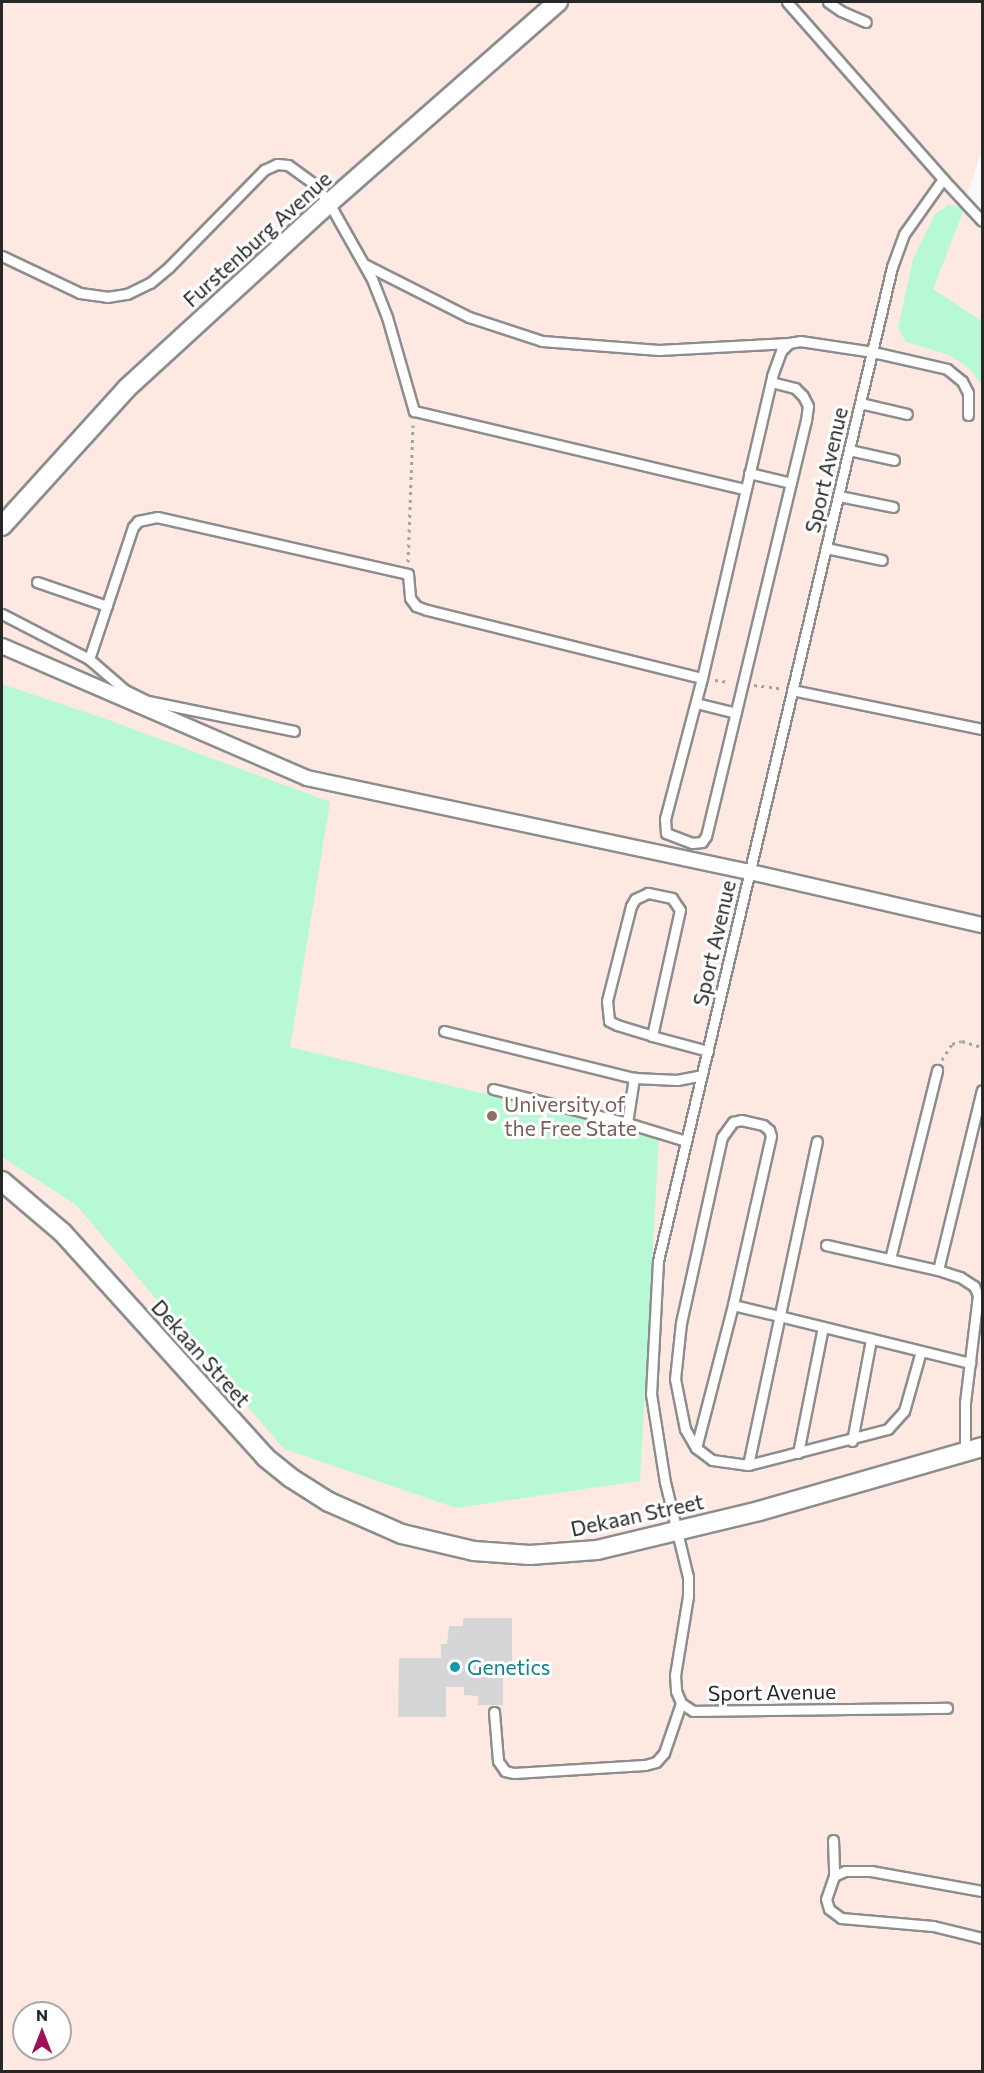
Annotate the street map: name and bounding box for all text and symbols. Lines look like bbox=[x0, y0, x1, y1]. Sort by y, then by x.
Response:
street label: Furstenburg Avenue bbox=[178, 166, 336, 312]
street label: Sport Avenue bbox=[799, 405, 853, 535]
street label: Sport Avenue bbox=[687, 878, 741, 1008]
place label: University of the Free State bbox=[504, 1091, 637, 1141]
marker: University of the Free State bbox=[485, 1109, 499, 1123]
street label: Dekaan Street bbox=[146, 1294, 256, 1412]
street label: Dekaan Street bbox=[568, 1489, 706, 1541]
place label: Genetics bbox=[467, 1654, 550, 1680]
marker: Genetics bbox=[448, 1660, 462, 1674]
street label: Sport Avenue bbox=[708, 1678, 836, 1706]
north arrow bbox=[12, 2001, 72, 2061]
text: N bbox=[36, 2005, 48, 2024]

